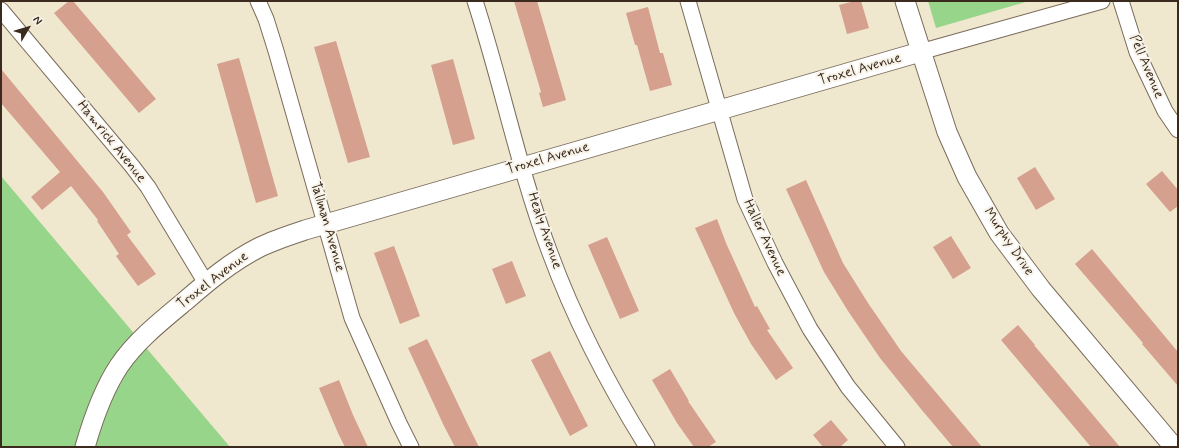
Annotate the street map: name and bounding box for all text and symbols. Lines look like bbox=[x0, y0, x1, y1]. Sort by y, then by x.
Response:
north arrow bbox=[8, 8, 48, 48]
text: N bbox=[30, 13, 45, 28]
street label: Pell Avenue bbox=[1125, 32, 1167, 102]
street label: Troxel Avenue bbox=[817, 50, 903, 90]
street label: Hamrick Avenue bbox=[73, 98, 149, 186]
street label: Troxel Avenue bbox=[505, 139, 591, 179]
street label: Tallman Avenue bbox=[306, 180, 348, 274]
street label: Healy Avenue bbox=[523, 190, 565, 272]
street label: Haller Avenue bbox=[739, 197, 789, 279]
street label: Murphy Drive bbox=[979, 205, 1037, 279]
street label: Troxel Avenue bbox=[174, 249, 252, 313]

